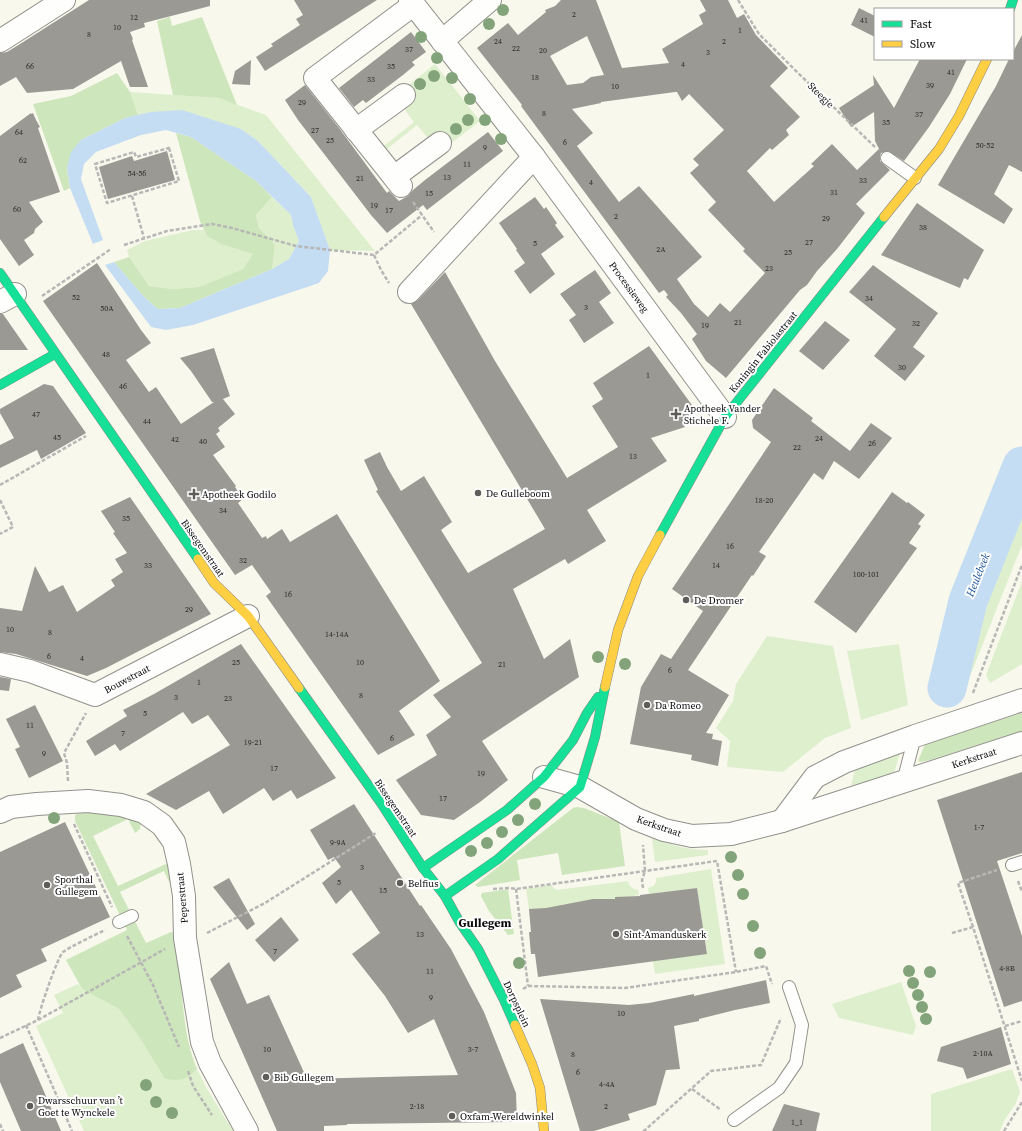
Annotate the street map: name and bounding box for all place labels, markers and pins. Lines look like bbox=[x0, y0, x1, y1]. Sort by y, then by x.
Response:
place label: Apotheek Vander Stichele F. bbox=[684, 402, 761, 427]
marker: Apotheek Vander Stichele F. bbox=[671, 409, 681, 419]
place label: De Gulleboom bbox=[486, 487, 550, 500]
place label: Apotheek Godilo bbox=[202, 488, 277, 501]
marker: De Gulleboom bbox=[473, 488, 483, 498]
marker: Apotheek Godilo bbox=[189, 489, 199, 499]
place label: De Dromer bbox=[694, 594, 744, 607]
marker: De Dromer bbox=[681, 595, 691, 605]
place label: Da Romeo bbox=[655, 699, 702, 712]
marker: Da Romeo bbox=[642, 700, 652, 710]
place label: Sporthal Gullegem bbox=[55, 873, 98, 898]
place label: Belfius bbox=[408, 877, 439, 890]
marker: Belfius bbox=[395, 878, 405, 888]
marker: Sporthal Gullegem bbox=[42, 880, 52, 890]
place label: Sint-Amanduskerk bbox=[624, 928, 707, 941]
marker: Sint-Amanduskerk bbox=[611, 929, 621, 939]
place label: Bib Gullegem bbox=[274, 1071, 334, 1084]
marker: Bib Gullegem bbox=[261, 1072, 271, 1082]
place label: Dwarsschuur van ’t Goet te Wynckele bbox=[38, 1094, 124, 1119]
marker: Dwarsschuur van ’t Goet te Wynckele bbox=[25, 1101, 35, 1111]
place label: Oxfam-Wereldwinkel bbox=[460, 1110, 554, 1123]
marker: Oxfam-Wereldwinkel bbox=[447, 1111, 457, 1121]

